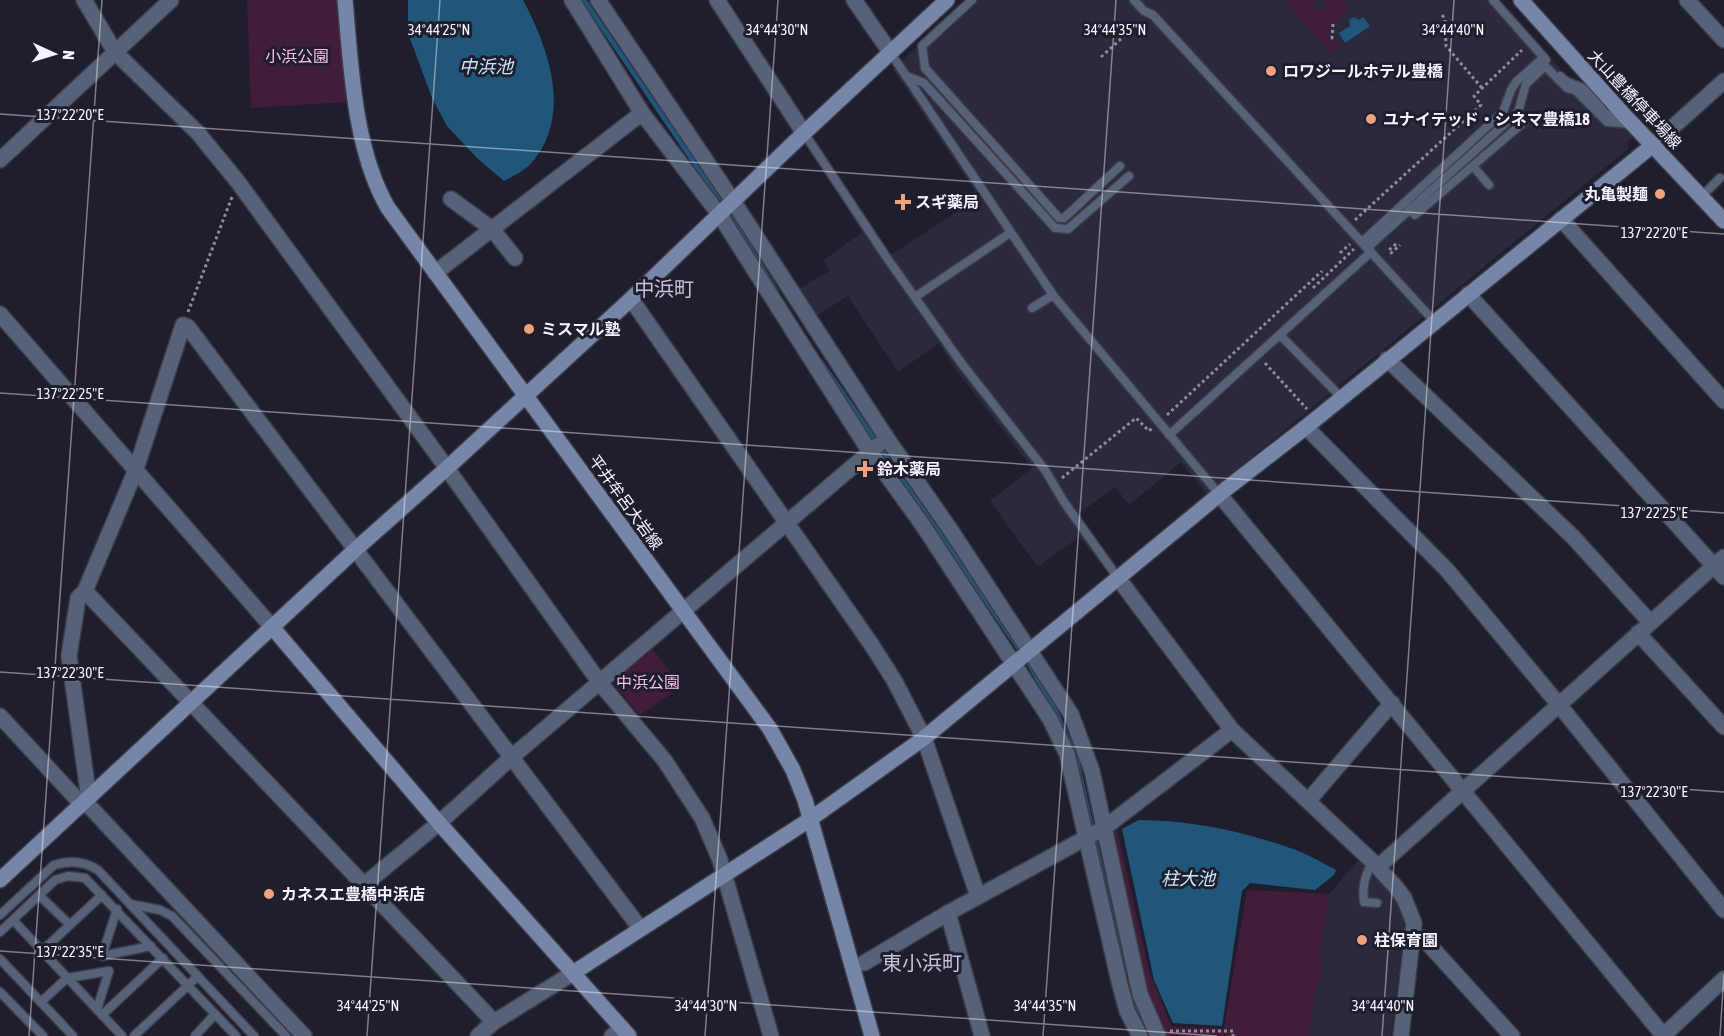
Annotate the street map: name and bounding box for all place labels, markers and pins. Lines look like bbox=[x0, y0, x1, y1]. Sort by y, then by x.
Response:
place label: ロワジールホテル豊橋 bbox=[1283, 62, 1443, 80]
marker: ロワジールホテル豊橋 bbox=[1264, 64, 1278, 78]
place label: ユナイテッド・シネマ豊橋18 bbox=[1383, 110, 1590, 128]
marker: ユナイテッド・シネマ豊橋18 bbox=[1364, 112, 1378, 126]
place label: 丸亀製麺 bbox=[1584, 185, 1648, 203]
marker: 丸亀製麺 bbox=[1653, 187, 1667, 201]
place label: スギ薬局 bbox=[915, 193, 979, 211]
marker: スギ薬局 bbox=[896, 195, 910, 209]
place label: ミスマル塾 bbox=[541, 320, 621, 338]
marker: ミスマル塾 bbox=[522, 322, 536, 336]
place label: 鈴木薬局 bbox=[877, 460, 941, 478]
marker: 鈴木薬局 bbox=[858, 462, 872, 476]
place label: カネスエ豊橋中浜店 bbox=[281, 885, 425, 903]
marker: カネスエ豊橋中浜店 bbox=[262, 887, 276, 901]
place label: 柱保育園 bbox=[1374, 931, 1438, 949]
marker: 柱保育園 bbox=[1355, 933, 1369, 947]

